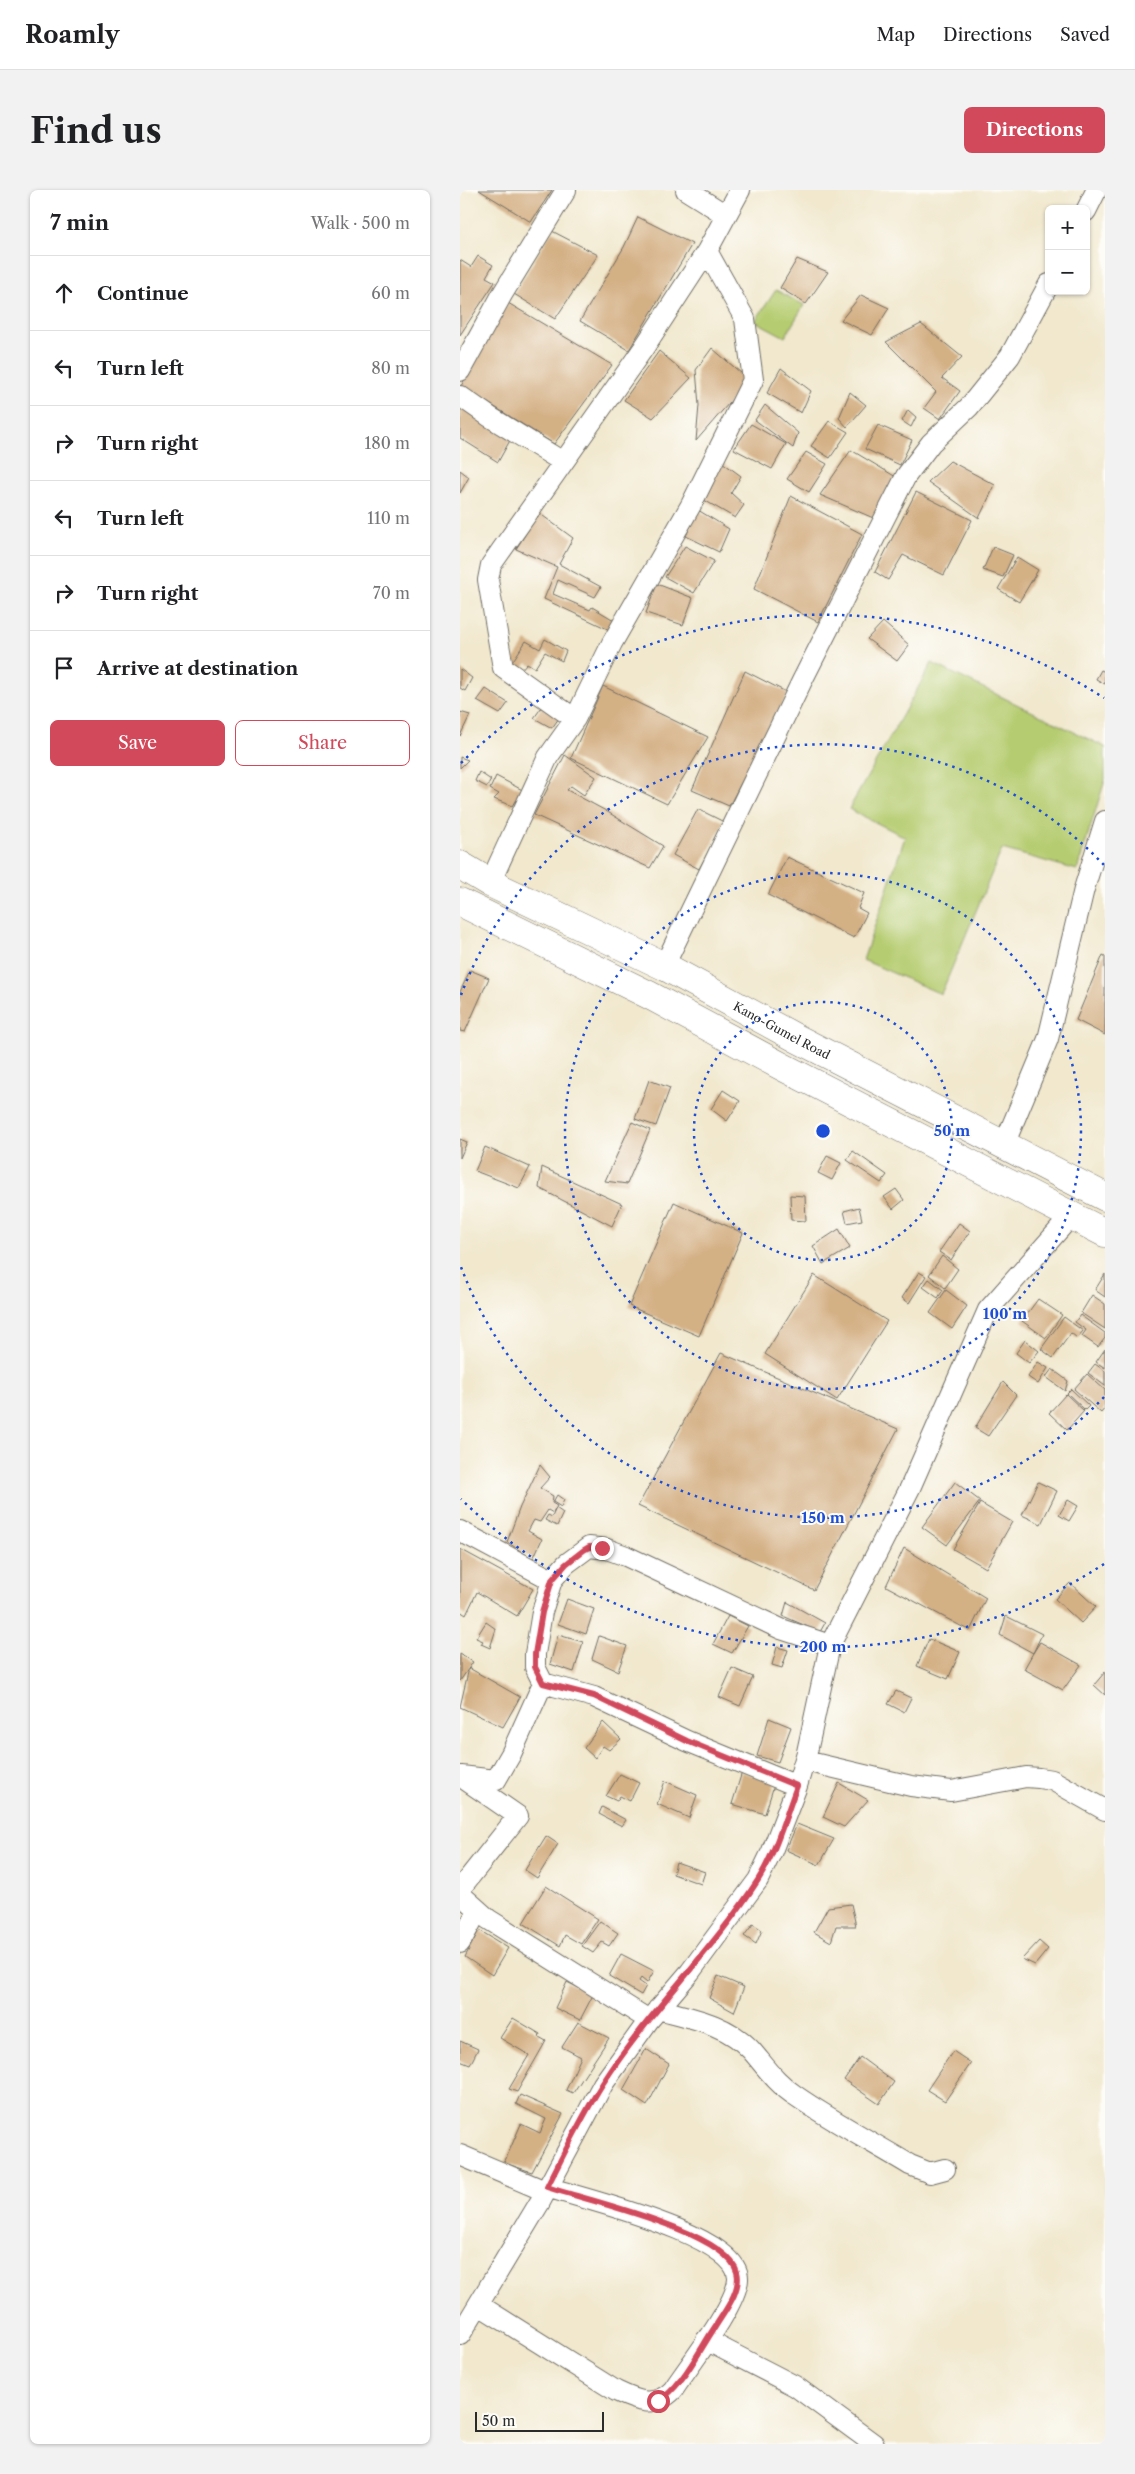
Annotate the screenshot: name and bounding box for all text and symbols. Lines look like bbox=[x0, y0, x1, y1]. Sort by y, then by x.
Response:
text: Roamly bbox=[25, 20, 119, 49]
text: Map bbox=[876, 24, 915, 46]
text: Directions bbox=[943, 24, 1032, 46]
text: Saved bbox=[1060, 24, 1110, 46]
button: Directions bbox=[964, 107, 1105, 153]
text: Find us bbox=[30, 109, 162, 152]
map controls bbox=[1045, 205, 1090, 295]
button: + bbox=[1045, 205, 1090, 250]
text: 7 min bbox=[50, 210, 109, 235]
text: Walk · 500 m bbox=[311, 213, 410, 233]
button: − bbox=[1045, 250, 1090, 295]
icon: ahead bbox=[50, 279, 78, 307]
text: Continue bbox=[97, 282, 189, 305]
text: 60 m bbox=[371, 283, 410, 303]
icon: left bbox=[50, 354, 78, 382]
text: Turn left bbox=[97, 357, 184, 380]
text: 80 m bbox=[371, 358, 410, 378]
icon: right bbox=[50, 429, 78, 457]
text: Turn right bbox=[97, 432, 198, 455]
text: 180 m bbox=[364, 433, 410, 453]
icon: left bbox=[50, 504, 78, 532]
text: Turn left bbox=[97, 507, 184, 530]
text: 110 m bbox=[367, 508, 410, 528]
icon: right bbox=[50, 579, 78, 607]
text: Turn right bbox=[97, 582, 198, 605]
text: 70 m bbox=[373, 583, 410, 603]
icon: arrive bbox=[50, 654, 78, 682]
text: Arrive at destination bbox=[97, 657, 298, 680]
button: Save bbox=[50, 720, 225, 766]
button: Share bbox=[235, 720, 410, 766]
street label: Kano-Gumel Road bbox=[731, 998, 834, 1062]
text: 50 m bbox=[934, 1121, 970, 1140]
centre of rings bbox=[814, 1122, 832, 1140]
text: 100 m bbox=[983, 1304, 1027, 1323]
text: 150 m bbox=[801, 1508, 845, 1527]
route end bbox=[591, 1537, 614, 1560]
text: 200 m bbox=[800, 1637, 846, 1656]
route start bbox=[647, 2390, 670, 2413]
scale bar bbox=[475, 2409, 604, 2432]
text: 50 m bbox=[482, 2412, 515, 2430]

